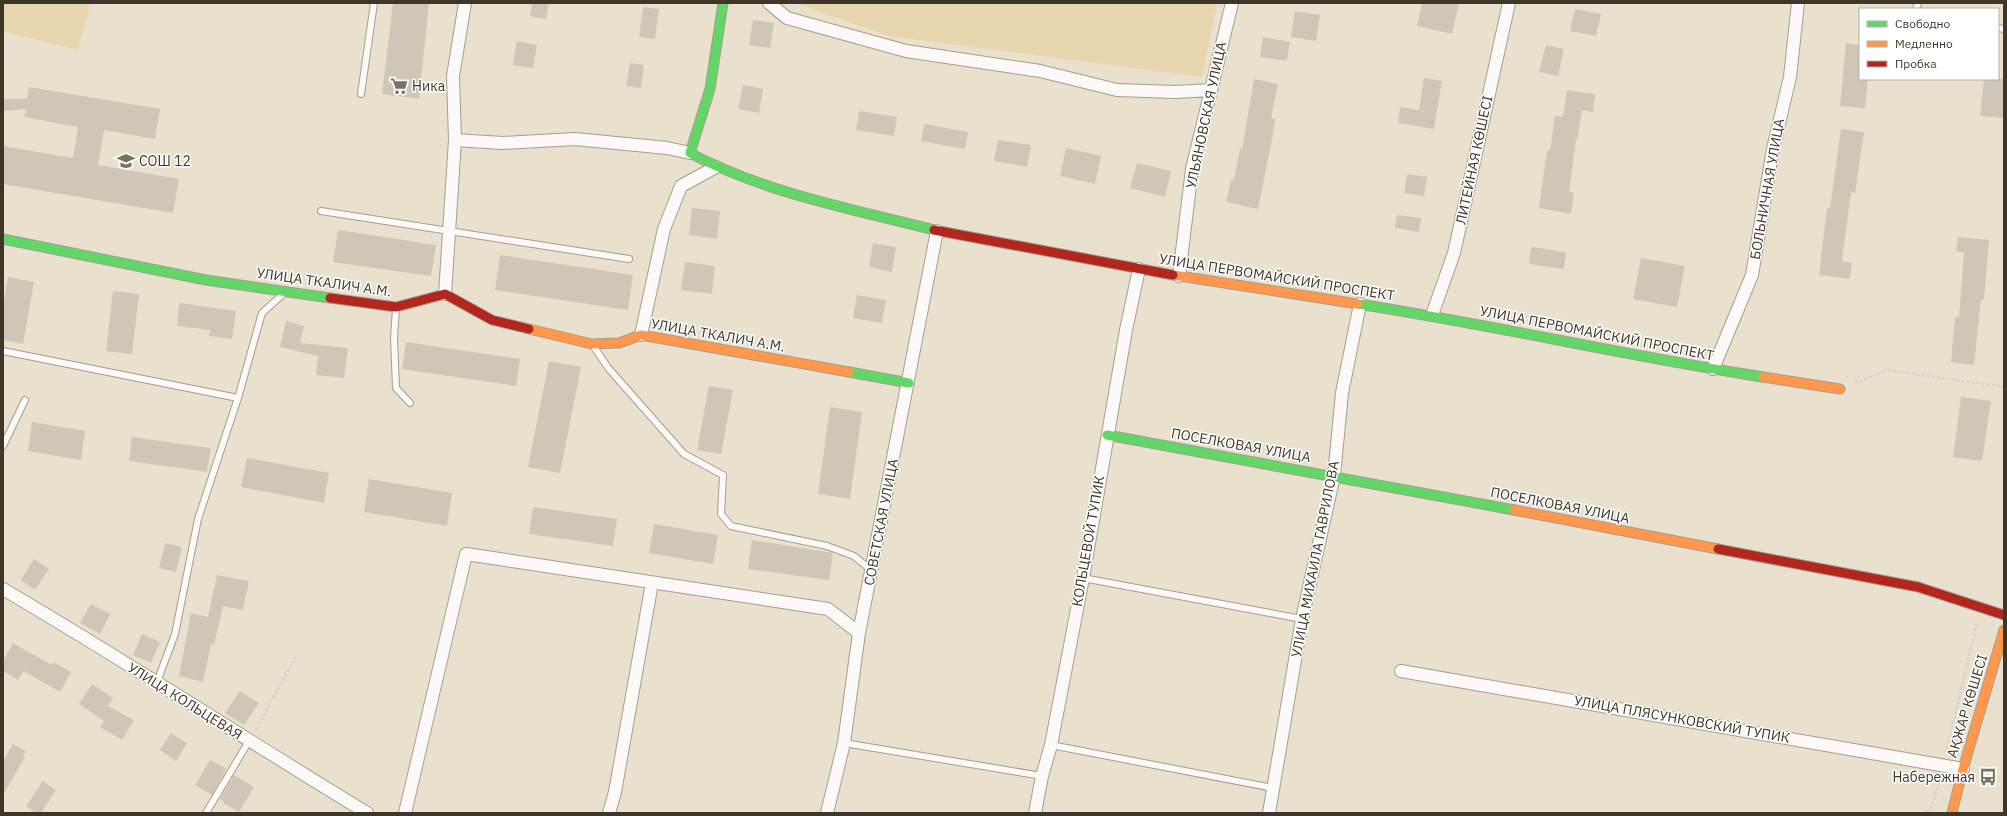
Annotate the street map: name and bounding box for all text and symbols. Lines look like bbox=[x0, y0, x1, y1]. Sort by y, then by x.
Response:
legend bbox=[1859, 8, 1999, 80]
text: Свободно bbox=[1895, 16, 1951, 31]
text: Медленно bbox=[1895, 36, 1953, 51]
street label: УЛЬЯНОВСКАЯ УЛИЦА bbox=[1182, 40, 1230, 190]
text: Пробка bbox=[1895, 56, 1937, 71]
supermarket icon: Ника bbox=[389, 76, 409, 96]
place label: Ника bbox=[412, 77, 446, 95]
street label: ЛИТЕЙНАЯ КӨШЕСІ bbox=[1451, 94, 1496, 226]
street label: БОЛЬНИЧНАЯ УЛИЦА bbox=[1746, 117, 1788, 261]
school or university icon: СОШ 12 bbox=[116, 151, 136, 171]
place label: СОШ 12 bbox=[139, 152, 191, 170]
street label: УЛИЦА ПЕРВОМАЙСКИЙ ПРОСПЕКТ bbox=[1158, 248, 1396, 305]
street label: УЛИЦА ТКАЛИЧ А.М. bbox=[255, 264, 393, 300]
street label: УЛИЦА ПЕРВОМАЙСКИЙ ПРОСПЕКТ bbox=[1478, 300, 1716, 365]
street label: УЛИЦА ТКАЛИЧ А.М. bbox=[649, 314, 787, 356]
street label: ПОСЕЛКОВАЯ УЛИЦА bbox=[1170, 424, 1312, 466]
street label: СОВЕТСКАЯ УЛИЦА bbox=[860, 457, 902, 587]
street label: УЛИЦА МИХАИЛА ГАВРИЛОВА bbox=[1287, 459, 1343, 659]
street label: КОЛЬЦЕВОЙ ТУПИК bbox=[1067, 474, 1108, 608]
street label: ПОСЕЛКОВАЯ УЛИЦА bbox=[1489, 483, 1631, 527]
street label: АҚЖАР КӨШЕСІ bbox=[1943, 652, 1991, 760]
street label: УЛИЦА КОЛЬЦЕВАЯ bbox=[124, 658, 246, 744]
street label: УЛИЦА ПЛЯСУНКОВСКИЙ ТУПИК bbox=[1573, 690, 1792, 747]
bus stop icon: Набережная bbox=[1978, 767, 1998, 787]
place label: Набережная bbox=[1892, 768, 1975, 786]

